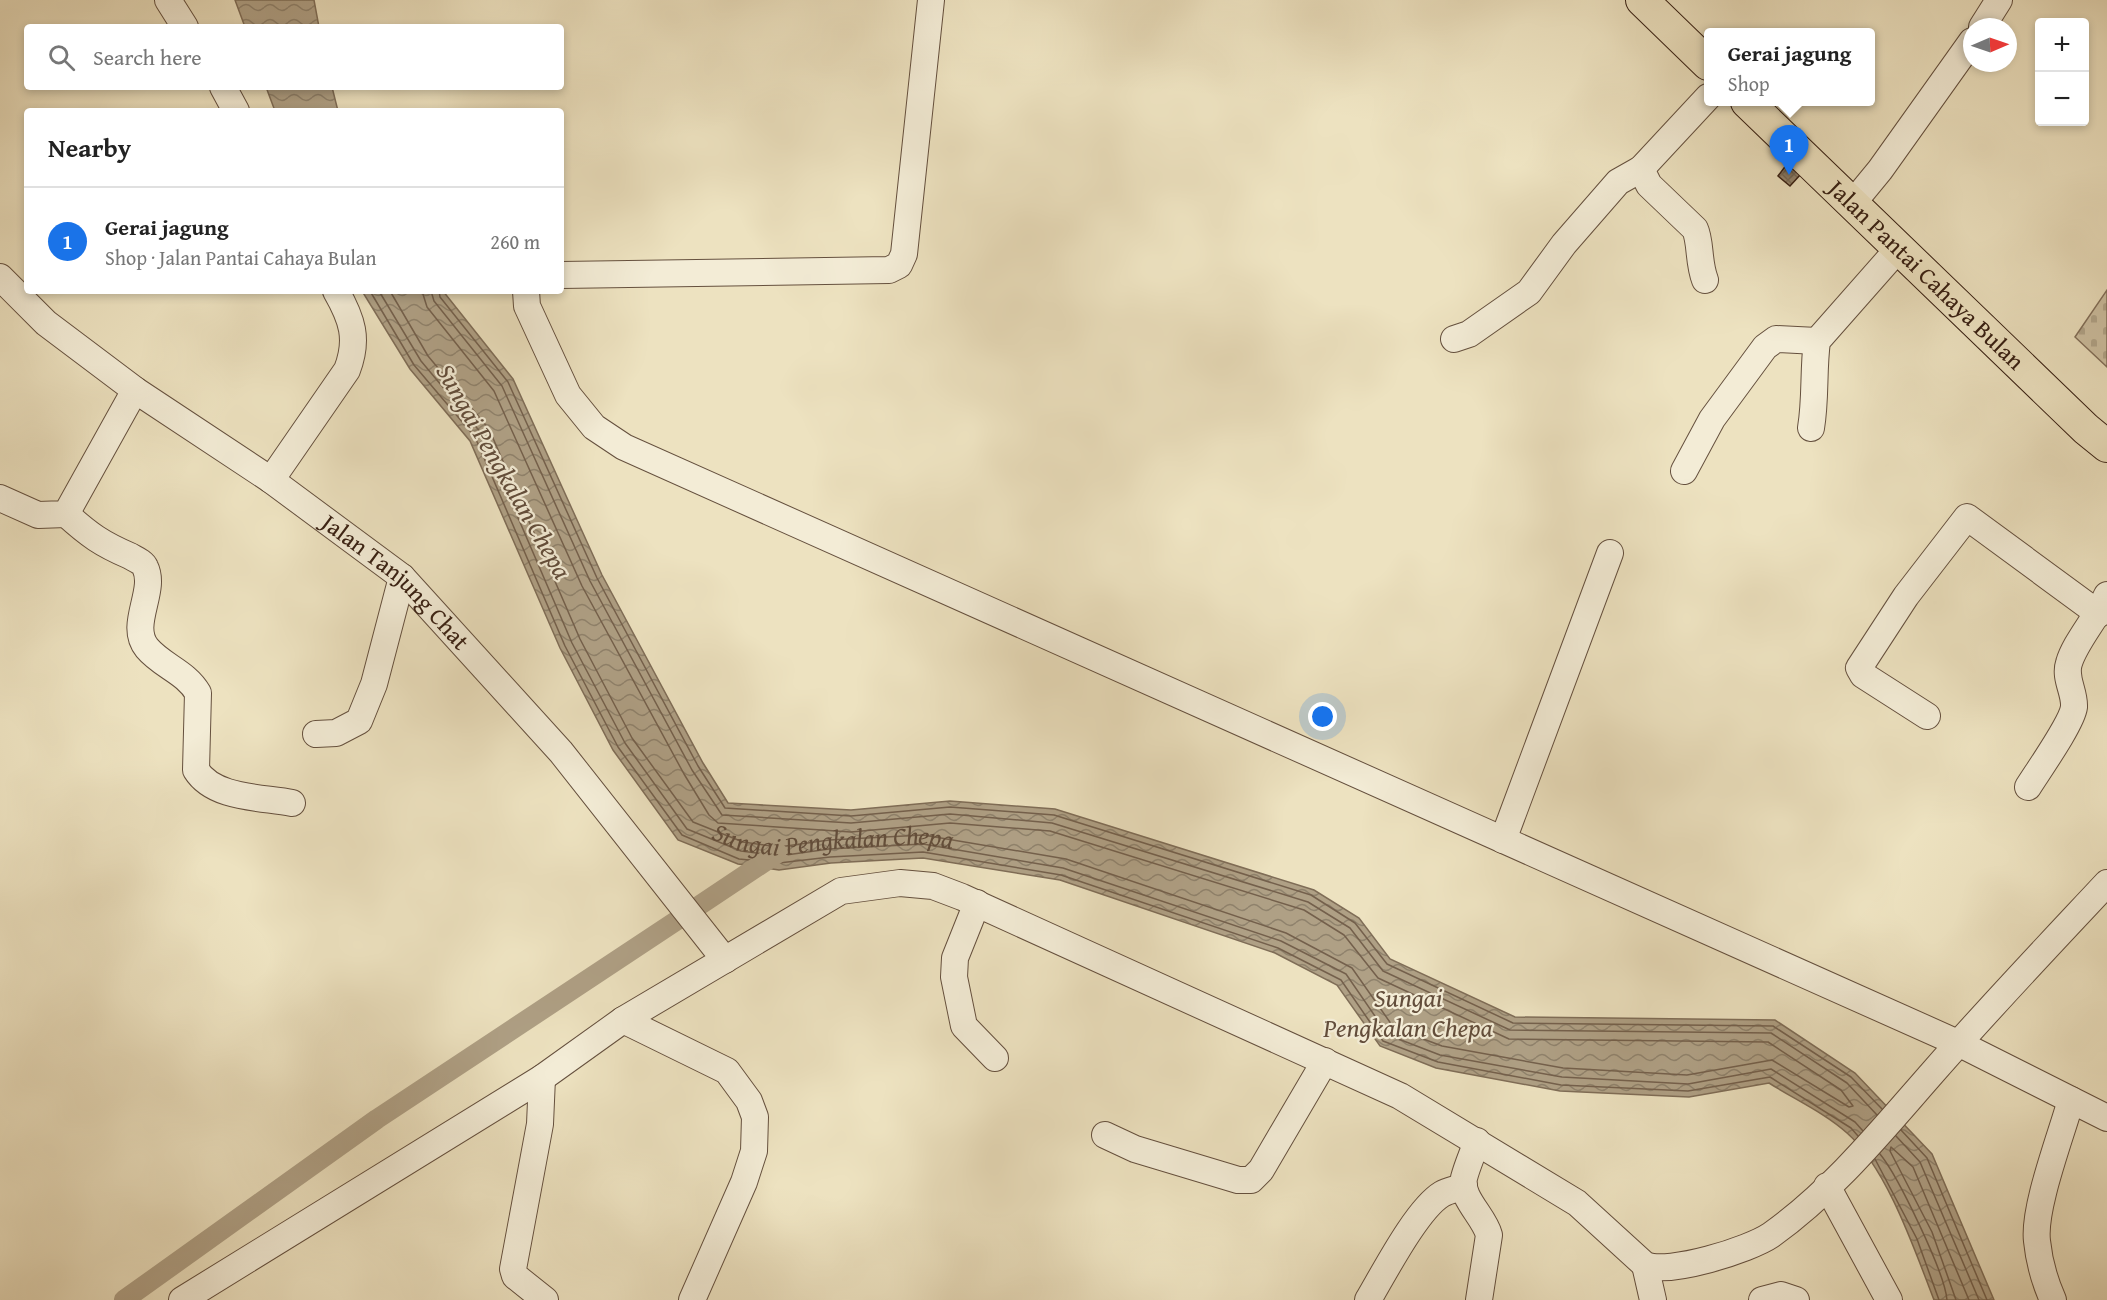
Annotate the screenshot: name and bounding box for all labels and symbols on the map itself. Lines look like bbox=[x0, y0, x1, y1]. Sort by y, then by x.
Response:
north arrow bbox=[1963, 18, 2017, 72]
pin: 1 bbox=[1770, 126, 1808, 175]
street label: Jalan Pantai Cahaya Bulan bbox=[1818, 169, 2033, 378]
water label: Sungai Pengkalan Chepa bbox=[427, 356, 582, 586]
street label: Jalan Tanjung Chat bbox=[312, 503, 478, 658]
your location bbox=[1308, 702, 1337, 731]
water label: Sungai Pengkalan Chepa bbox=[707, 812, 957, 866]
water label: Sungai Pengkalan Chepa bbox=[1322, 978, 1493, 1047]

